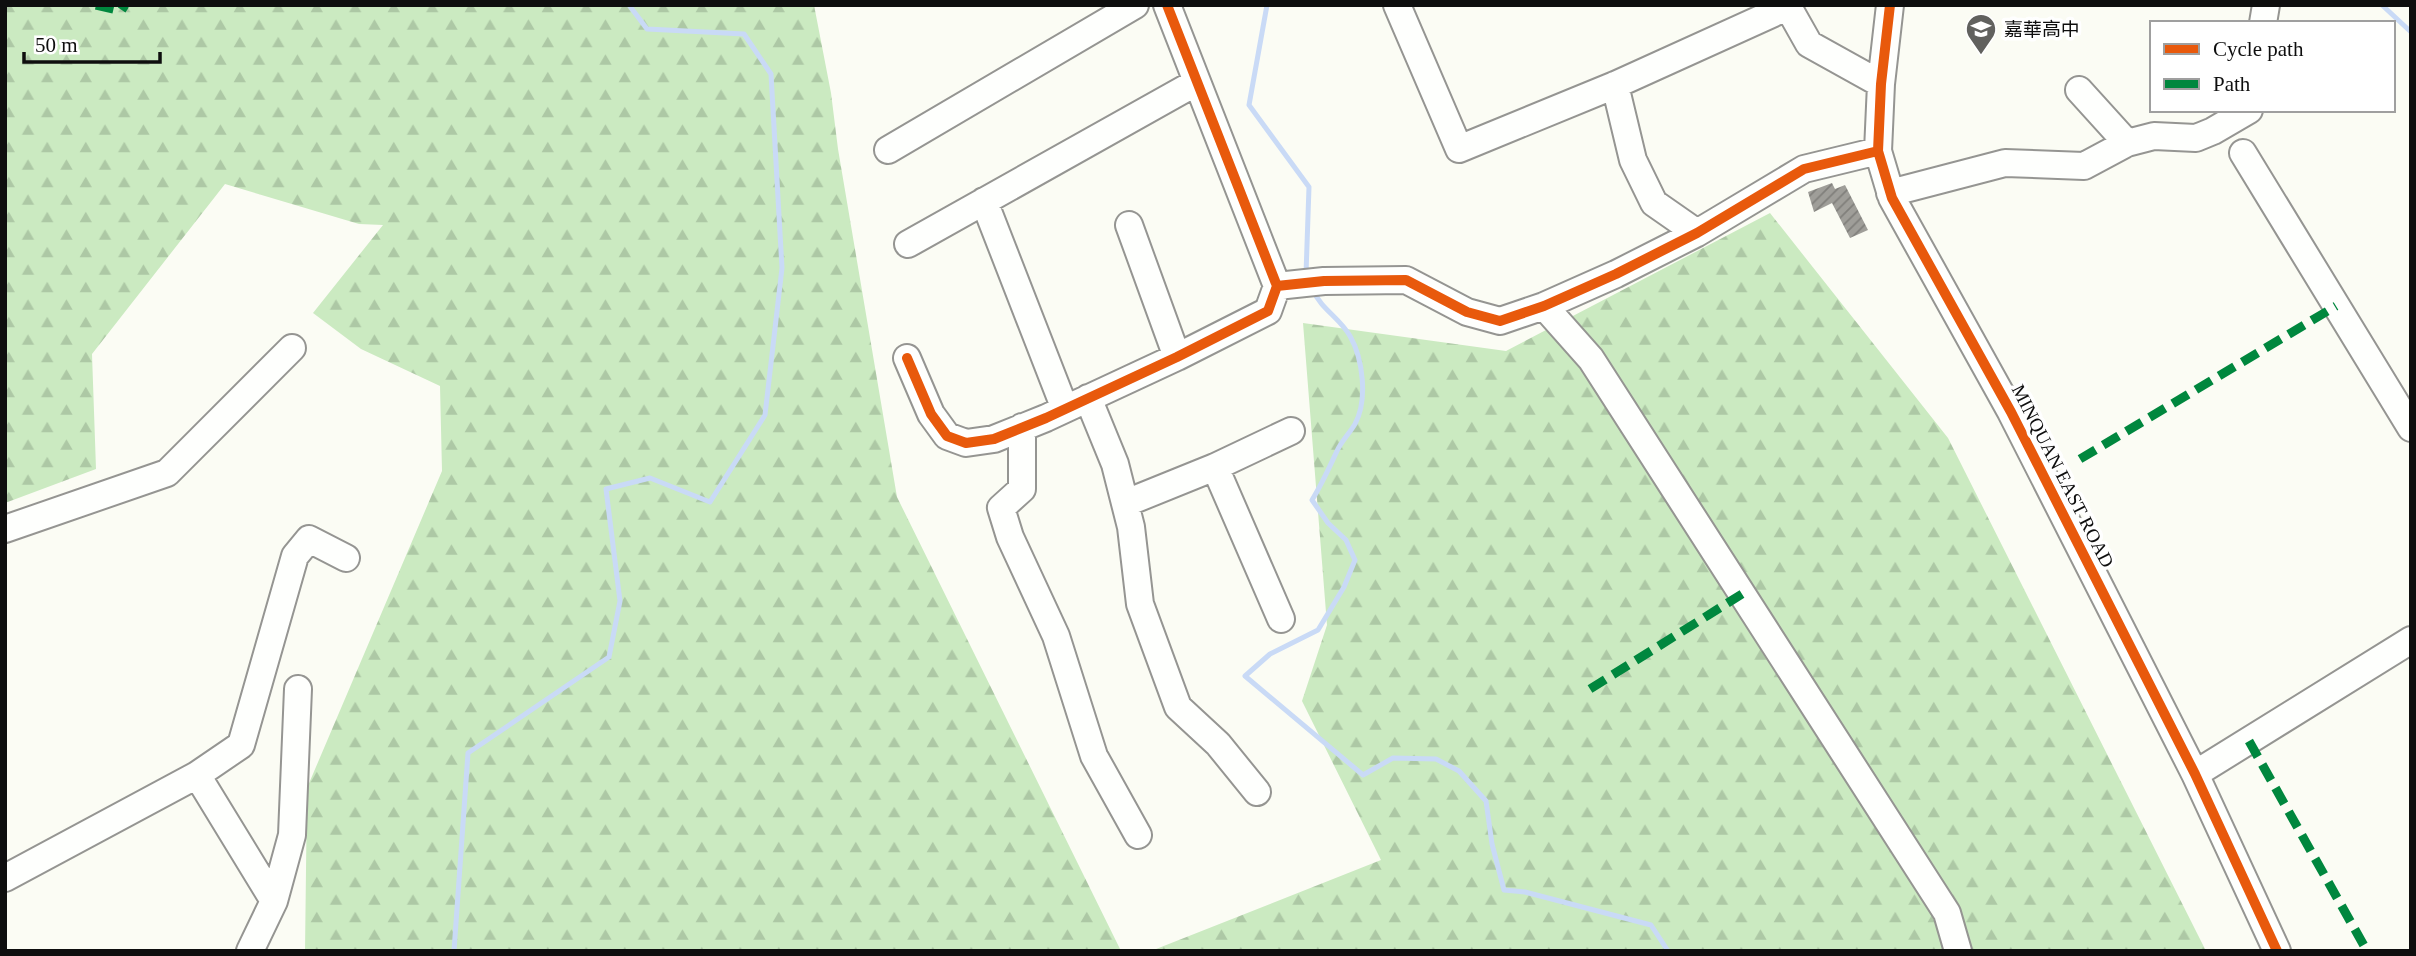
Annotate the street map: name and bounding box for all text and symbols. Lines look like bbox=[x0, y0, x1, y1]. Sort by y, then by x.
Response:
school or university icon: 嘉華高中 bbox=[1964, 12, 1998, 56]
place label: 嘉華高中 bbox=[2004, 19, 2080, 40]
scale bar bbox=[24, 21, 161, 65]
legend bbox=[2150, 21, 2395, 112]
text: 50 m bbox=[35, 33, 78, 57]
text: Cycle path bbox=[2213, 37, 2304, 61]
text: Path bbox=[2213, 72, 2251, 96]
street label: MINQUAN EAST ROAD bbox=[2008, 381, 2118, 571]

